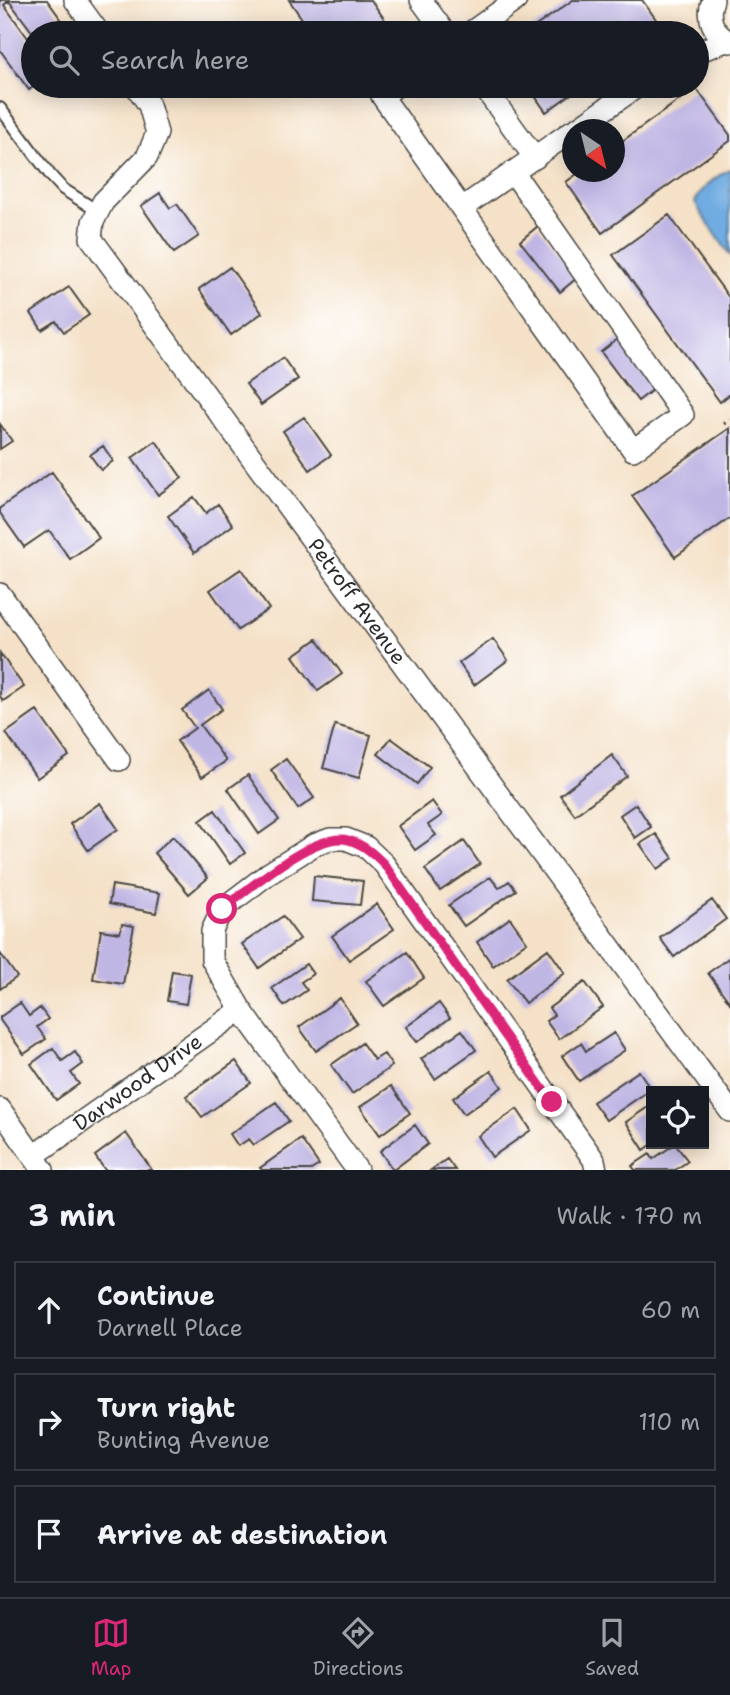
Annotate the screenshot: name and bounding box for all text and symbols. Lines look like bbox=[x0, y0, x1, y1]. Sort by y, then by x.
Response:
search box bbox=[21, 21, 709, 98]
icon: search bbox=[45, 41, 83, 79]
text: Search here bbox=[101, 42, 250, 77]
north arrow bbox=[562, 119, 625, 182]
street label: Petroff Avenue bbox=[301, 533, 413, 670]
route start bbox=[206, 893, 237, 924]
street label: Darwood Drive bbox=[68, 1027, 208, 1137]
route end bbox=[536, 1086, 567, 1117]
map controls bbox=[646, 1086, 709, 1149]
button: locate bbox=[646, 1086, 709, 1149]
text: 3 min bbox=[28, 1195, 115, 1236]
text: Walk · 170 m bbox=[557, 1201, 702, 1231]
text: Continue bbox=[97, 1278, 215, 1313]
icon: ahead bbox=[30, 1291, 68, 1329]
text: 60 m bbox=[641, 1295, 700, 1325]
text: Darnell Place bbox=[97, 1313, 243, 1343]
text: Turn right bbox=[97, 1390, 235, 1425]
icon: right bbox=[30, 1403, 68, 1441]
text: 110 m bbox=[638, 1407, 700, 1437]
text: Bunting Avenue bbox=[97, 1425, 270, 1455]
icon: arrive bbox=[30, 1515, 68, 1553]
text: Arrive at destination bbox=[97, 1517, 387, 1552]
tab: Map bbox=[91, 1614, 131, 1681]
tab: Directions bbox=[313, 1614, 404, 1681]
tab: Saved bbox=[585, 1614, 639, 1681]

